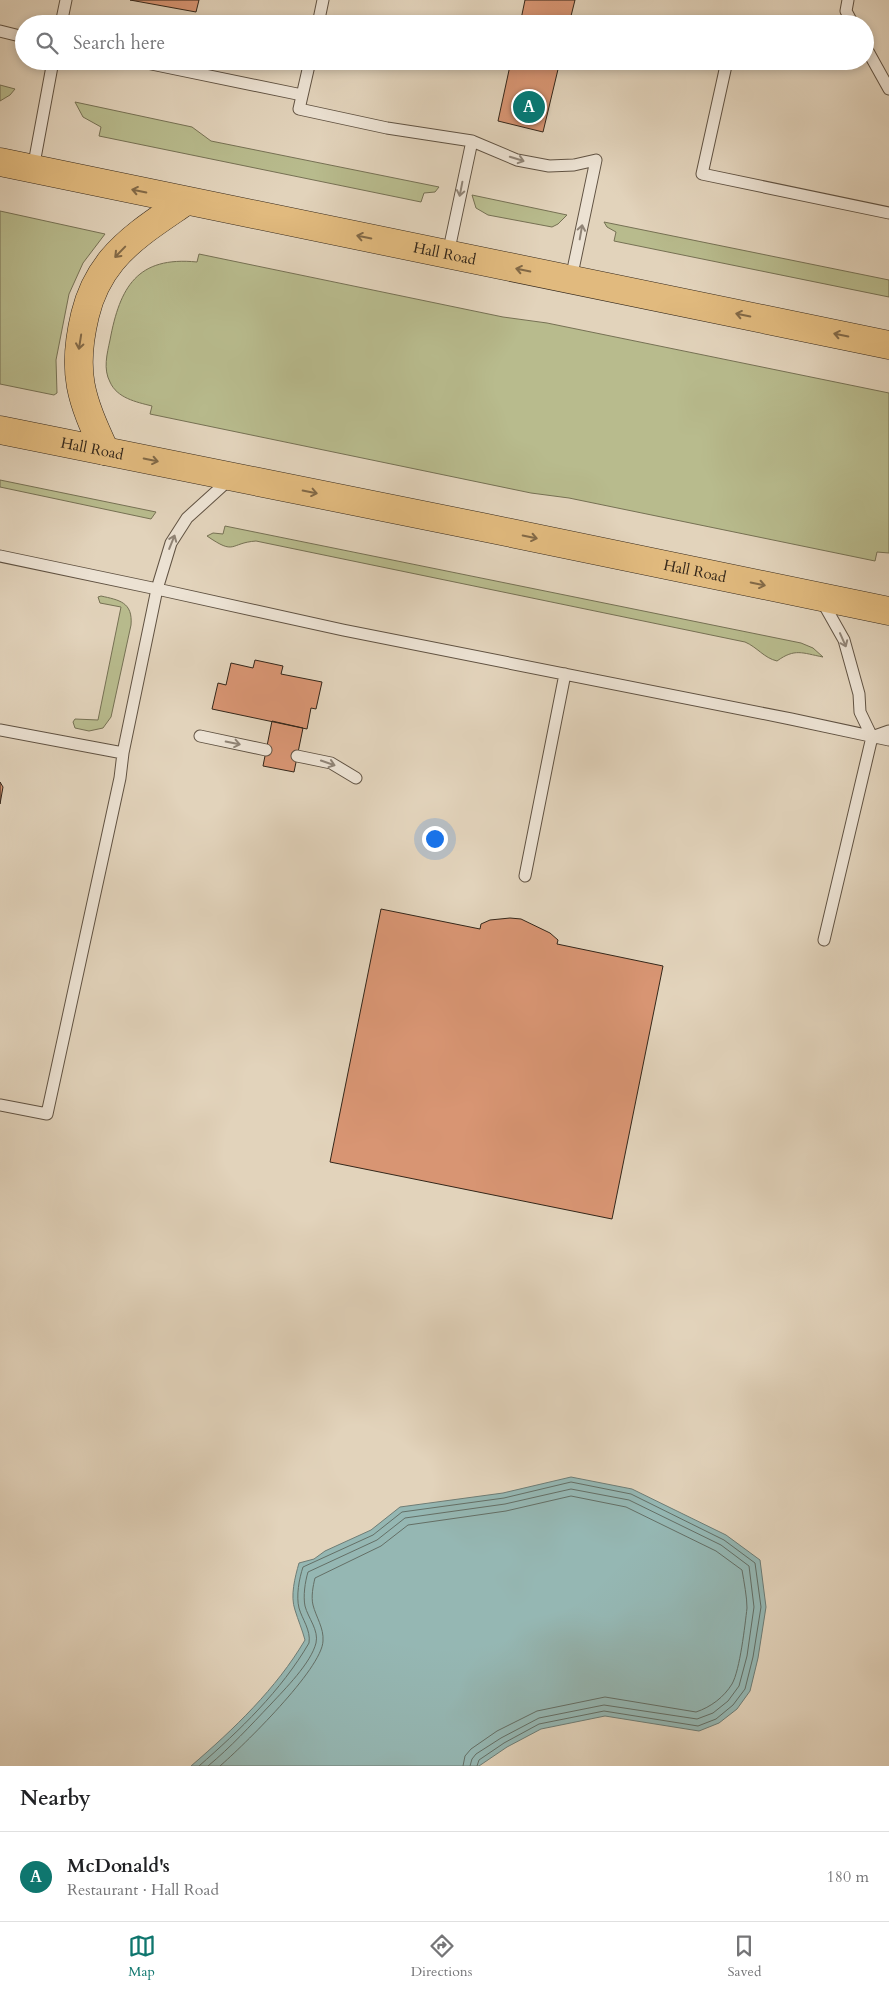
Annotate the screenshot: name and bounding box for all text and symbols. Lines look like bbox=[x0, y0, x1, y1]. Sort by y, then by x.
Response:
search box bbox=[15, 15, 874, 70]
icon: search bbox=[33, 29, 61, 57]
text: Search here bbox=[73, 30, 165, 56]
pin: A bbox=[513, 88, 545, 126]
one-way arrow bbox=[509, 154, 525, 164]
one-way arrow bbox=[456, 180, 466, 196]
one-way arrow bbox=[131, 186, 147, 195]
one-way arrow bbox=[576, 224, 586, 240]
one-way arrow bbox=[357, 232, 373, 241]
street label: Hall Road bbox=[411, 237, 478, 270]
one-way arrow bbox=[114, 245, 126, 258]
one-way arrow bbox=[516, 265, 532, 274]
one-way arrow bbox=[736, 310, 752, 319]
one-way arrow bbox=[834, 330, 850, 339]
one-way arrow bbox=[74, 334, 84, 350]
street label: Hall Road bbox=[59, 432, 125, 465]
one-way arrow bbox=[142, 456, 158, 466]
one-way arrow bbox=[302, 488, 318, 498]
one-way arrow bbox=[522, 532, 538, 542]
one-way arrow bbox=[168, 535, 177, 550]
street label: Hall Road bbox=[662, 555, 728, 587]
one-way arrow bbox=[749, 580, 765, 589]
one-way arrow bbox=[838, 632, 848, 647]
one-way arrow bbox=[225, 739, 241, 748]
one-way arrow bbox=[320, 759, 335, 768]
your location bbox=[422, 826, 448, 852]
text: Nearby bbox=[20, 1784, 91, 1813]
text: McDonald's bbox=[67, 1853, 170, 1879]
text: A bbox=[30, 1866, 42, 1888]
text: 180 m bbox=[827, 1866, 869, 1888]
text: Restaurant · Hall Road bbox=[67, 1879, 219, 1901]
tab: Map bbox=[128, 1932, 156, 1981]
tab: Directions bbox=[411, 1932, 472, 1981]
tab: Saved bbox=[727, 1932, 761, 1981]

